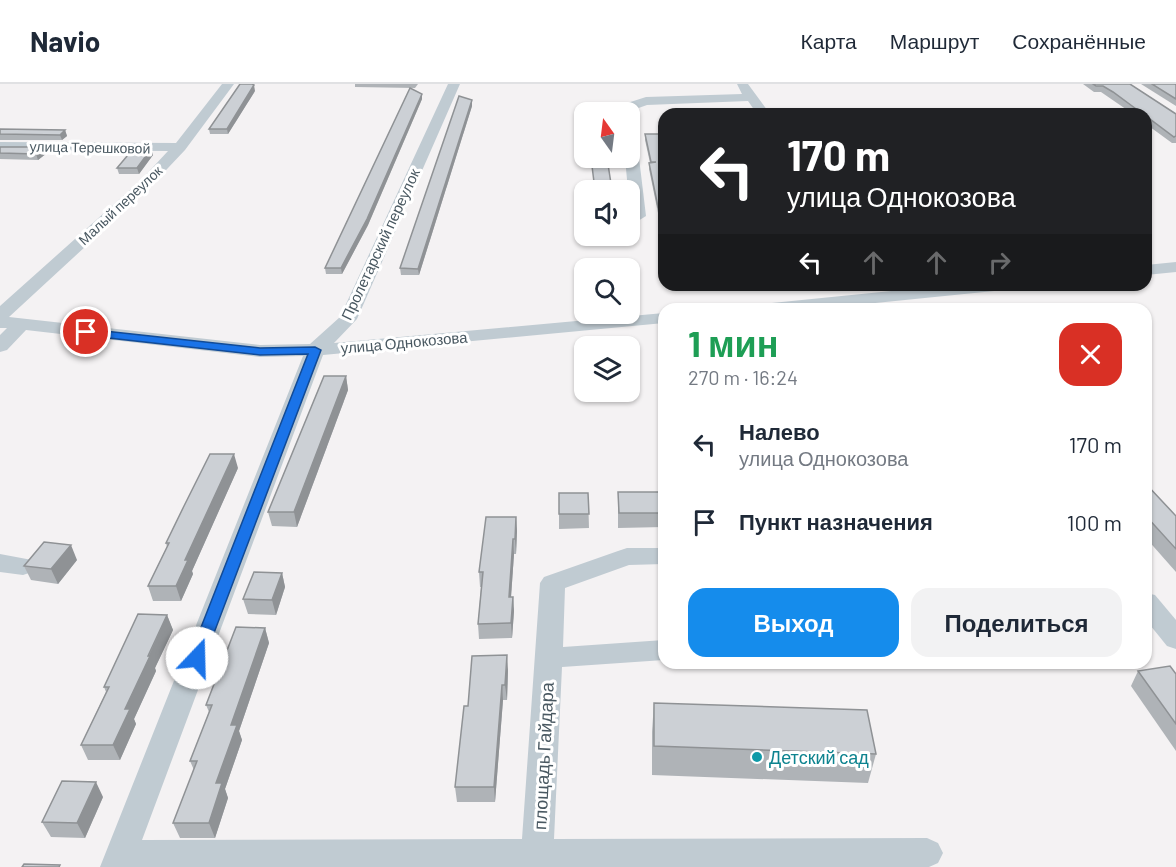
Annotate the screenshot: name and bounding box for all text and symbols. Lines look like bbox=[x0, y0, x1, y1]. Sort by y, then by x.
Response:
text: Navio bbox=[30, 24, 100, 58]
text: Карта bbox=[801, 28, 857, 53]
text: Маршрут bbox=[890, 28, 979, 53]
text: Сохранённые bbox=[1012, 28, 1146, 53]
north arrow bbox=[574, 102, 640, 168]
map controls bbox=[574, 102, 640, 402]
text: 170 m bbox=[787, 129, 890, 179]
icon: left bbox=[688, 132, 766, 210]
street label: улица Терешковой bbox=[30, 137, 150, 157]
street label: Малый переулок bbox=[75, 161, 166, 248]
street label: Пролетарский переулок bbox=[337, 165, 423, 323]
button: sound bbox=[574, 180, 640, 246]
text: улица Однокозова bbox=[787, 180, 1016, 212]
icon: left bbox=[794, 246, 827, 279]
icon: ahead bbox=[857, 246, 890, 279]
icon: ahead bbox=[920, 246, 953, 279]
icon: right bbox=[983, 246, 1016, 279]
button: search bbox=[574, 258, 640, 324]
pin bbox=[60, 306, 111, 357]
icon: arrive bbox=[69, 315, 102, 348]
text: 1 мин bbox=[688, 321, 778, 364]
button: close bbox=[1059, 323, 1122, 386]
street label: улица Однокозова bbox=[340, 327, 469, 357]
button: layers bbox=[574, 336, 640, 402]
text: 270 m · 16:24 bbox=[688, 365, 798, 389]
text: Налево bbox=[739, 418, 820, 444]
icon: left bbox=[688, 428, 721, 461]
text: 170 m bbox=[1069, 431, 1122, 457]
text: улица Однокозова bbox=[739, 446, 908, 470]
icon: arrive bbox=[688, 506, 721, 539]
text: Пункт назначения bbox=[739, 508, 933, 534]
text: 100 m bbox=[1067, 509, 1122, 535]
button: Выход bbox=[688, 588, 899, 657]
button: Поделиться bbox=[911, 588, 1122, 657]
position arrow bbox=[165, 626, 229, 690]
street label: площадь Гайдара bbox=[528, 680, 558, 831]
place label: Детский сад bbox=[769, 746, 869, 768]
marker: Детский сад bbox=[750, 750, 764, 764]

